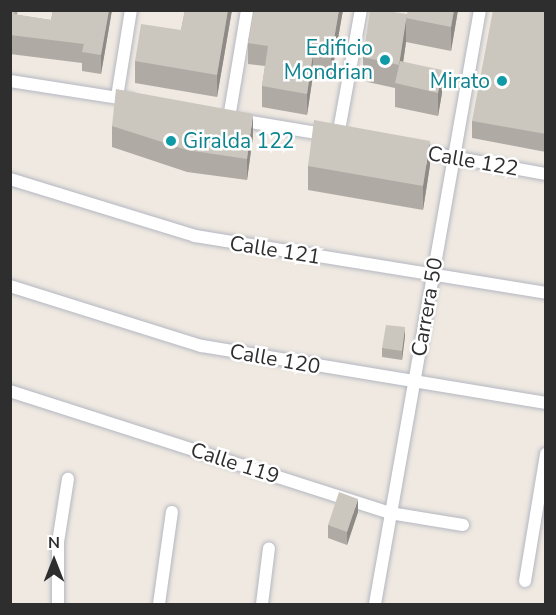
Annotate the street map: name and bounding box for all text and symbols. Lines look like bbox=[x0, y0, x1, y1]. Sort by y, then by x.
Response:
place label: Edificio Mondrian bbox=[284, 35, 373, 85]
marker: Edificio Mondrian bbox=[378, 53, 392, 67]
place label: Mirato bbox=[430, 68, 490, 94]
marker: Mirato bbox=[495, 74, 509, 88]
place label: Giralda 122 bbox=[183, 128, 294, 154]
marker: Giralda 122 bbox=[164, 134, 178, 148]
street label: Calle 122 bbox=[426, 141, 520, 181]
street label: Calle 121 bbox=[228, 230, 322, 270]
street label: Carrera 50 bbox=[406, 256, 448, 358]
street label: Calle 120 bbox=[228, 339, 322, 379]
street label: Calle 119 bbox=[188, 437, 282, 489]
north arrow bbox=[24, 531, 84, 591]
text: N bbox=[48, 532, 60, 554]

